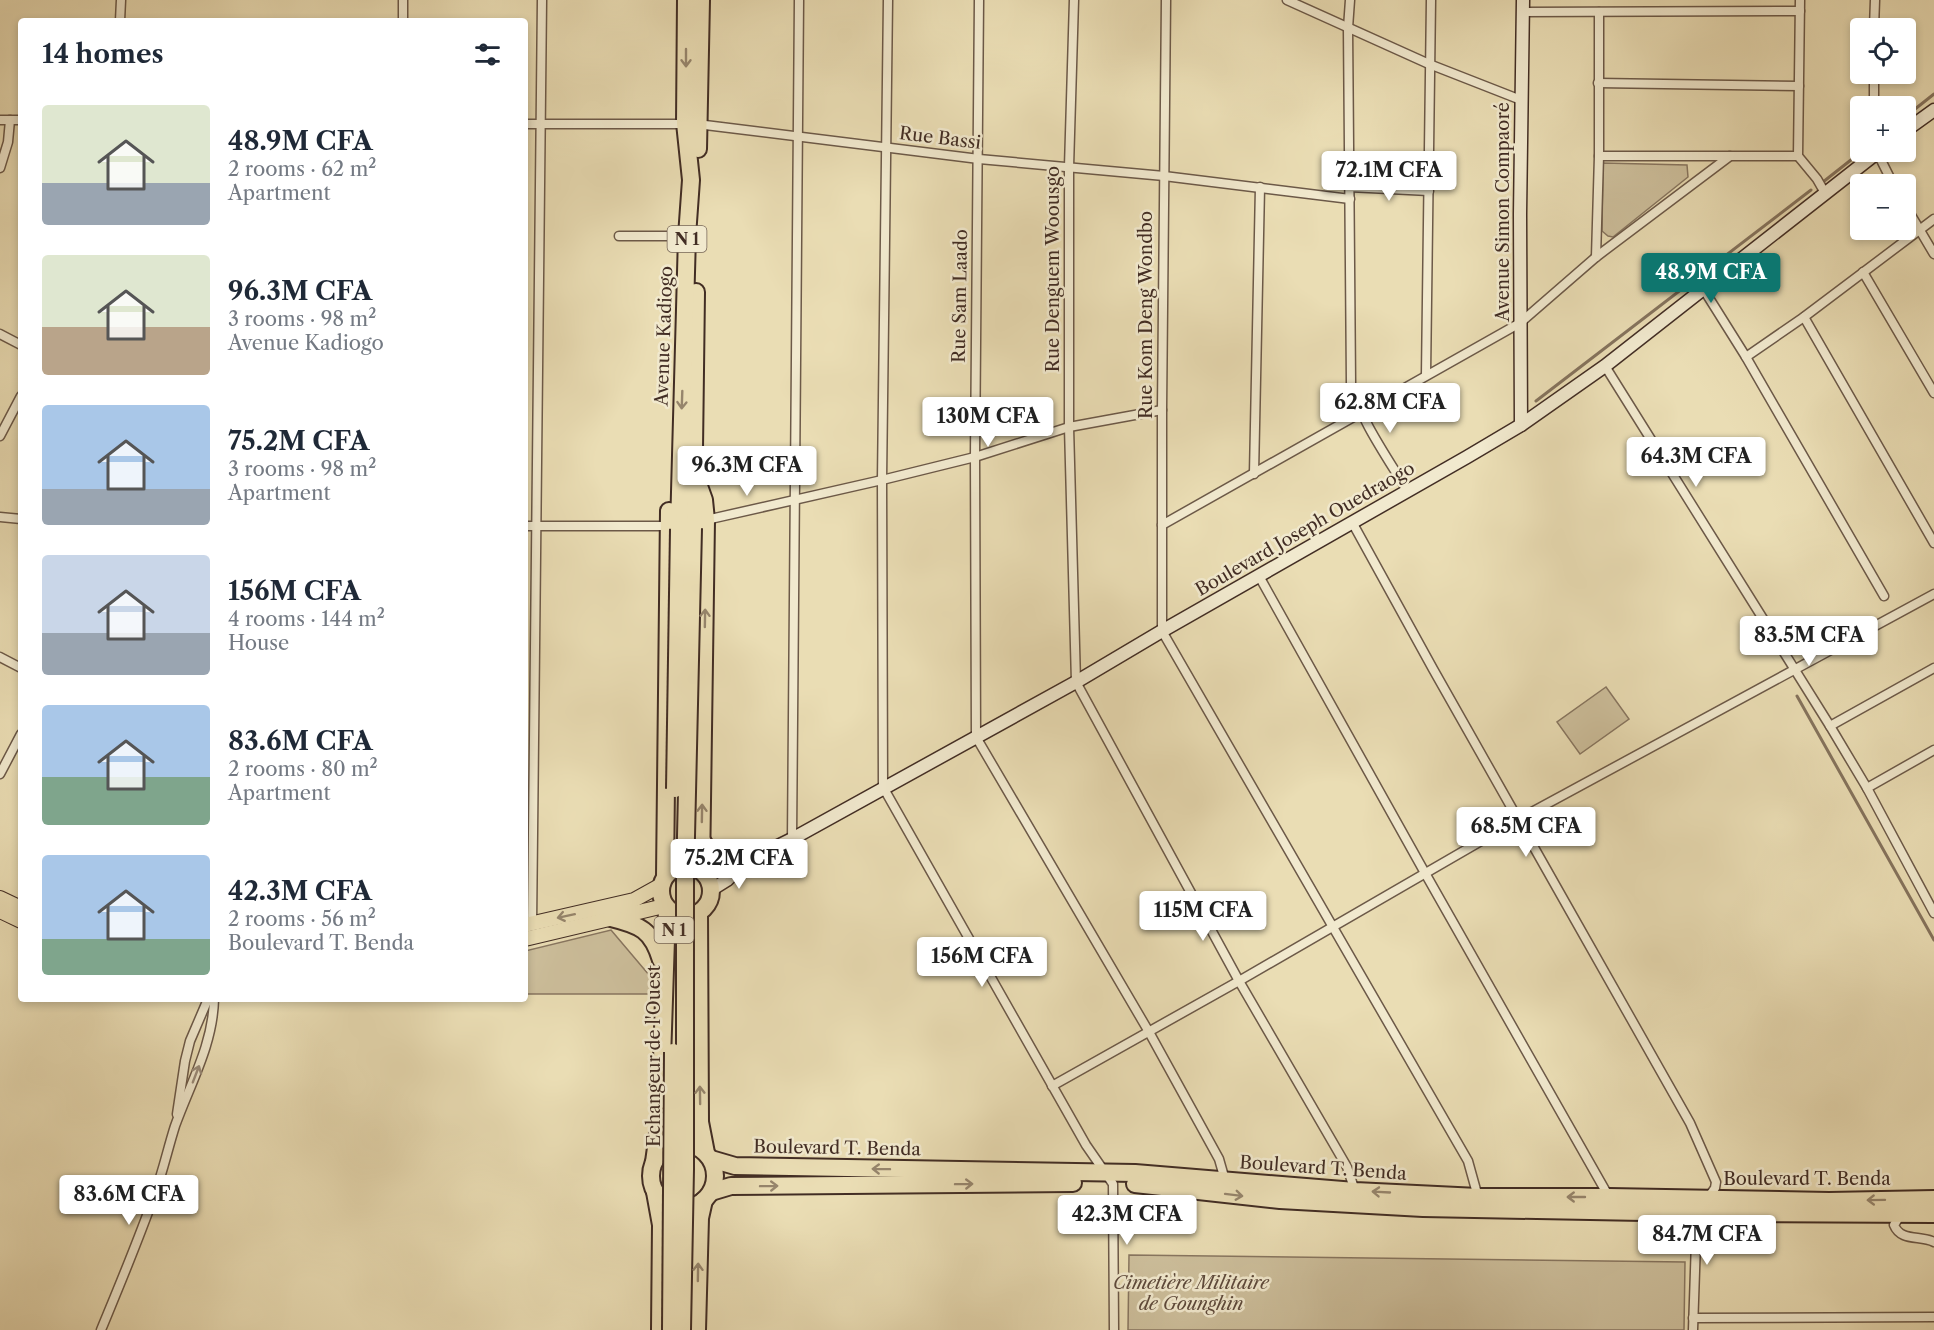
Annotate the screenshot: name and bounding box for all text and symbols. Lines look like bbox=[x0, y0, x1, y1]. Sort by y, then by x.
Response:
map controls bbox=[1850, 18, 1916, 240]
button: locate bbox=[1850, 18, 1916, 84]
text: 14 homes bbox=[42, 38, 164, 70]
icon: filters bbox=[471, 38, 504, 71]
one-way arrow bbox=[680, 48, 692, 68]
button: + bbox=[1850, 96, 1916, 162]
street label: Avenue Simon Compaoré bbox=[1492, 102, 1514, 323]
street label: Rue Bassi bbox=[898, 122, 983, 154]
text: 48.9M CFA bbox=[228, 125, 373, 157]
icon: home bbox=[90, 129, 162, 201]
pin: 72.1M CFA bbox=[1320, 151, 1458, 202]
text: 2 rooms · 62 m² bbox=[228, 157, 376, 181]
text: 72.1M CFA bbox=[1336, 158, 1442, 182]
street label: Rue Denguem Woousgo bbox=[1042, 166, 1064, 372]
button: − bbox=[1850, 174, 1916, 240]
text: Apartment bbox=[228, 181, 331, 205]
street label: Rue Kom Deng Wondbo bbox=[1135, 211, 1157, 419]
road number: N 1 bbox=[668, 226, 706, 252]
street label: Rue Sam Laado bbox=[948, 229, 972, 363]
pin: 48.9M CFA bbox=[1642, 253, 1780, 304]
text: 48.9M CFA bbox=[1655, 260, 1767, 284]
street label: Avenue Kadiogo bbox=[651, 266, 677, 407]
text: 96.3M CFA bbox=[228, 275, 372, 307]
icon: home bbox=[90, 279, 162, 351]
text: 3 rooms · 98 m² bbox=[228, 307, 376, 331]
text: Avenue Kadiogo bbox=[228, 331, 384, 355]
pin: 62.8M CFA bbox=[1321, 383, 1459, 434]
one-way arrow bbox=[676, 389, 688, 409]
text: 62.8M CFA bbox=[1334, 390, 1446, 414]
pin: 130M CFA bbox=[926, 397, 1050, 448]
text: 130M CFA bbox=[936, 404, 1040, 428]
text: 75.2M CFA bbox=[228, 425, 369, 457]
icon: home bbox=[90, 429, 162, 501]
pin: 64.3M CFA bbox=[1627, 437, 1765, 488]
text: 64.3M CFA bbox=[1641, 444, 1751, 468]
pin: 96.3M CFA bbox=[678, 446, 816, 497]
text: 96.3M CFA bbox=[692, 453, 802, 477]
text: 3 rooms · 98 m² bbox=[228, 457, 376, 481]
street label: Boulevard Joseph Ouedraogo bbox=[1191, 457, 1419, 601]
text: Apartment bbox=[228, 481, 331, 505]
text: 156M CFA bbox=[228, 575, 361, 607]
icon: home bbox=[90, 579, 162, 651]
text: 4 rooms · 144 m² bbox=[228, 607, 385, 631]
one-way arrow bbox=[699, 608, 711, 628]
pin: 83.5M CFA bbox=[1740, 616, 1878, 667]
text: 83.5M CFA bbox=[1754, 623, 1864, 647]
text: House bbox=[228, 631, 289, 655]
text: 83.6M CFA bbox=[228, 725, 373, 757]
icon: home bbox=[90, 729, 162, 801]
text: 2 rooms · 80 m² bbox=[228, 757, 378, 781]
text: Apartment bbox=[228, 781, 331, 805]
one-way arrow bbox=[696, 803, 708, 823]
pin: 68.5M CFA bbox=[1457, 807, 1595, 858]
text: 68.5M CFA bbox=[1471, 814, 1582, 838]
pin: 75.2M CFA bbox=[670, 839, 808, 890]
text: 75.2M CFA bbox=[685, 846, 793, 870]
text: 42.3M CFA bbox=[228, 875, 372, 907]
icon: home bbox=[90, 879, 162, 951]
pin: 115M CFA bbox=[1141, 891, 1265, 942]
text: 115M CFA bbox=[1153, 898, 1253, 922]
text: 2 rooms · 56 m² bbox=[228, 907, 376, 931]
one-way arrow bbox=[557, 911, 577, 922]
road number: N 1 bbox=[654, 917, 694, 943]
text: Boulevard T. Benda bbox=[228, 931, 414, 955]
pin: 156M CFA bbox=[920, 937, 1044, 988]
text: 156M CFA bbox=[931, 944, 1033, 968]
street label: Echangeur de l'Ouest bbox=[643, 964, 665, 1147]
one-way arrow bbox=[191, 1065, 202, 1083]
one-way arrow bbox=[694, 1086, 706, 1106]
street label: Boulevard T. Benda bbox=[753, 1136, 921, 1160]
street label: Boulevard T. Benda bbox=[1239, 1151, 1408, 1185]
one-way arrow bbox=[871, 1163, 891, 1174]
street label: Boulevard T. Benda bbox=[1723, 1168, 1891, 1190]
pin: 83.6M CFA bbox=[60, 1175, 198, 1226]
one-way arrow bbox=[953, 1178, 973, 1189]
one-way arrow bbox=[758, 1180, 778, 1192]
text: 83.6M CFA bbox=[73, 1182, 185, 1206]
one-way arrow bbox=[1371, 1187, 1391, 1198]
one-way arrow bbox=[1223, 1189, 1243, 1200]
one-way arrow bbox=[1566, 1191, 1586, 1203]
one-way arrow bbox=[1866, 1194, 1886, 1206]
pin: 42.3M CFA bbox=[1058, 1195, 1196, 1246]
text: 42.3M CFA bbox=[1072, 1202, 1182, 1226]
pin: 84.7M CFA bbox=[1638, 1215, 1776, 1266]
text: 84.7M CFA bbox=[1652, 1222, 1762, 1246]
one-way arrow bbox=[692, 1262, 704, 1282]
park label: Cimetière Militaire de Gounghin bbox=[1113, 1272, 1270, 1315]

